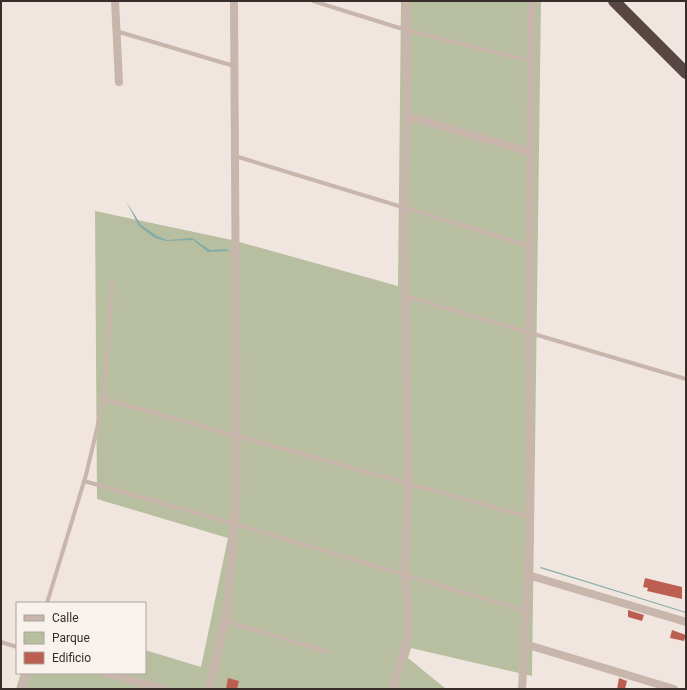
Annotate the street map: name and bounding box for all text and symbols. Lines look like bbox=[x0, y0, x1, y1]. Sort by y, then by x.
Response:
legend bbox=[16, 602, 146, 674]
text: Calle bbox=[52, 611, 79, 625]
text: Parque bbox=[52, 631, 90, 645]
text: Edificio bbox=[52, 651, 91, 665]

